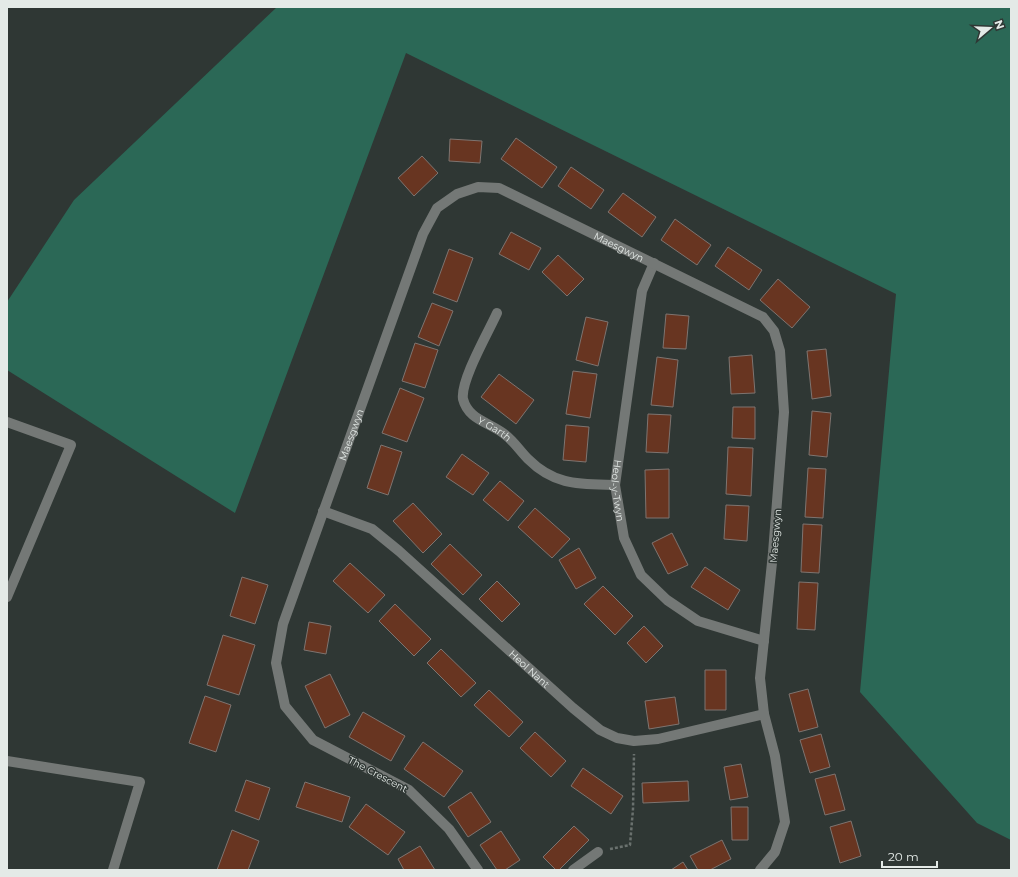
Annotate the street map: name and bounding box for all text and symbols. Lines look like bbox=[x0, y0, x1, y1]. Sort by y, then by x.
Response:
north arrow bbox=[970, 8, 1010, 48]
text: N bbox=[991, 18, 1008, 31]
street label: Maesgwyn bbox=[592, 229, 646, 265]
street label: Maesgwyn bbox=[336, 407, 367, 463]
street label: Y Garth bbox=[475, 414, 514, 444]
street label: Heol-y-Twyn bbox=[608, 459, 627, 522]
street label: Maesgwyn bbox=[767, 509, 784, 564]
street label: Heol Nant bbox=[506, 647, 552, 691]
street label: The Crescent bbox=[346, 753, 410, 796]
scale bar bbox=[882, 843, 937, 869]
text: 20 m bbox=[888, 849, 919, 864]

